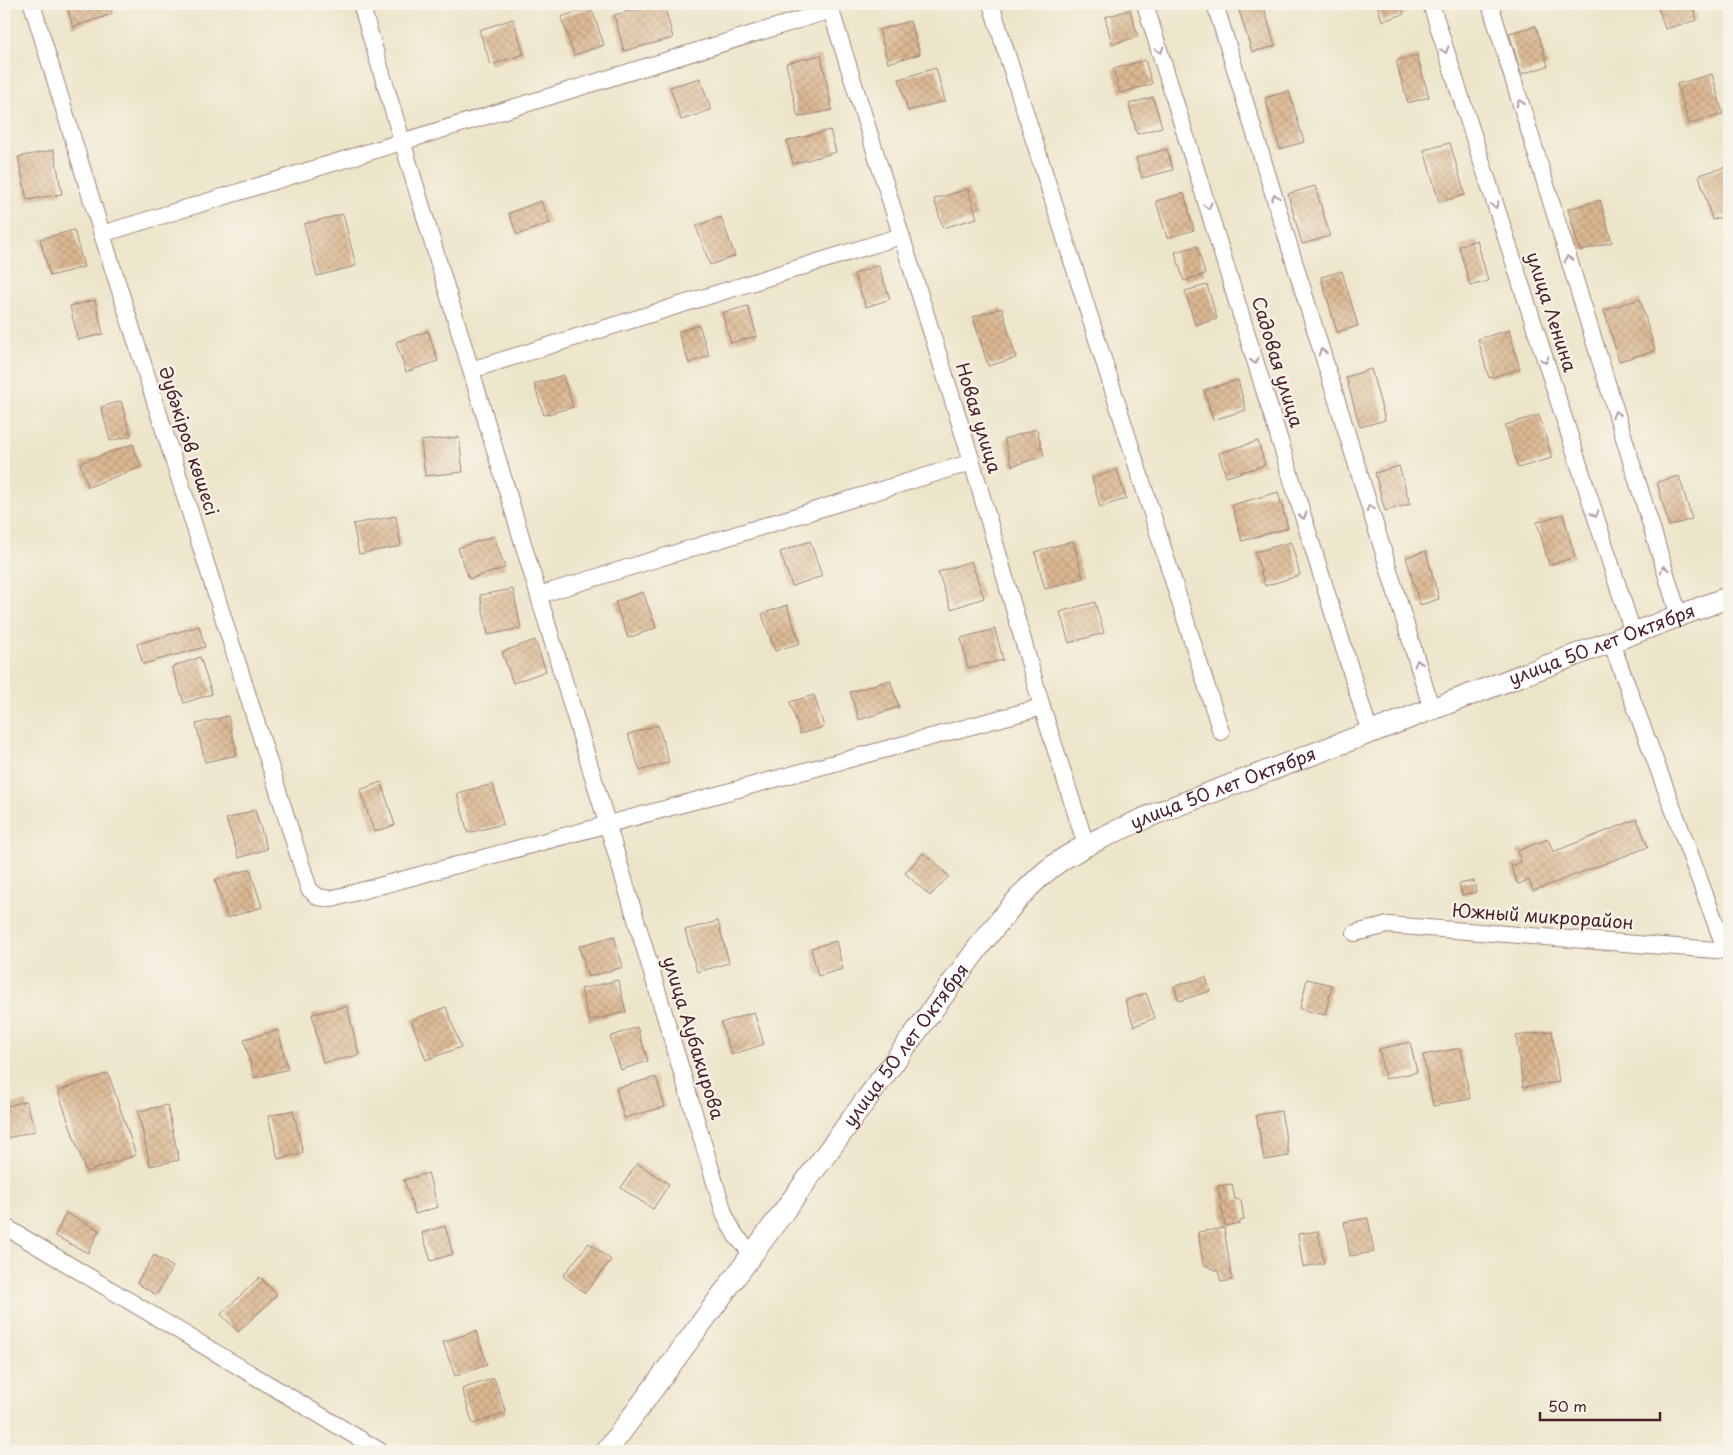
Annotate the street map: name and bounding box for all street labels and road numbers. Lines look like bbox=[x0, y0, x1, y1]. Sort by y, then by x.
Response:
street label: улица Ленина bbox=[1520, 248, 1585, 376]
street label: Садовая улица bbox=[1246, 293, 1311, 431]
street label: Новая улица bbox=[950, 359, 1009, 477]
street label: Әубәкіров көшесі bbox=[153, 362, 226, 519]
street label: улица 50 лет Октября bbox=[1504, 596, 1698, 691]
street label: улица 50 лет Октября bbox=[1125, 739, 1320, 835]
street label: Южный микрорайон bbox=[1451, 896, 1635, 935]
street label: улица Аубакирова bbox=[657, 953, 732, 1123]
street label: улица 50 лет Октября bbox=[836, 957, 974, 1132]

